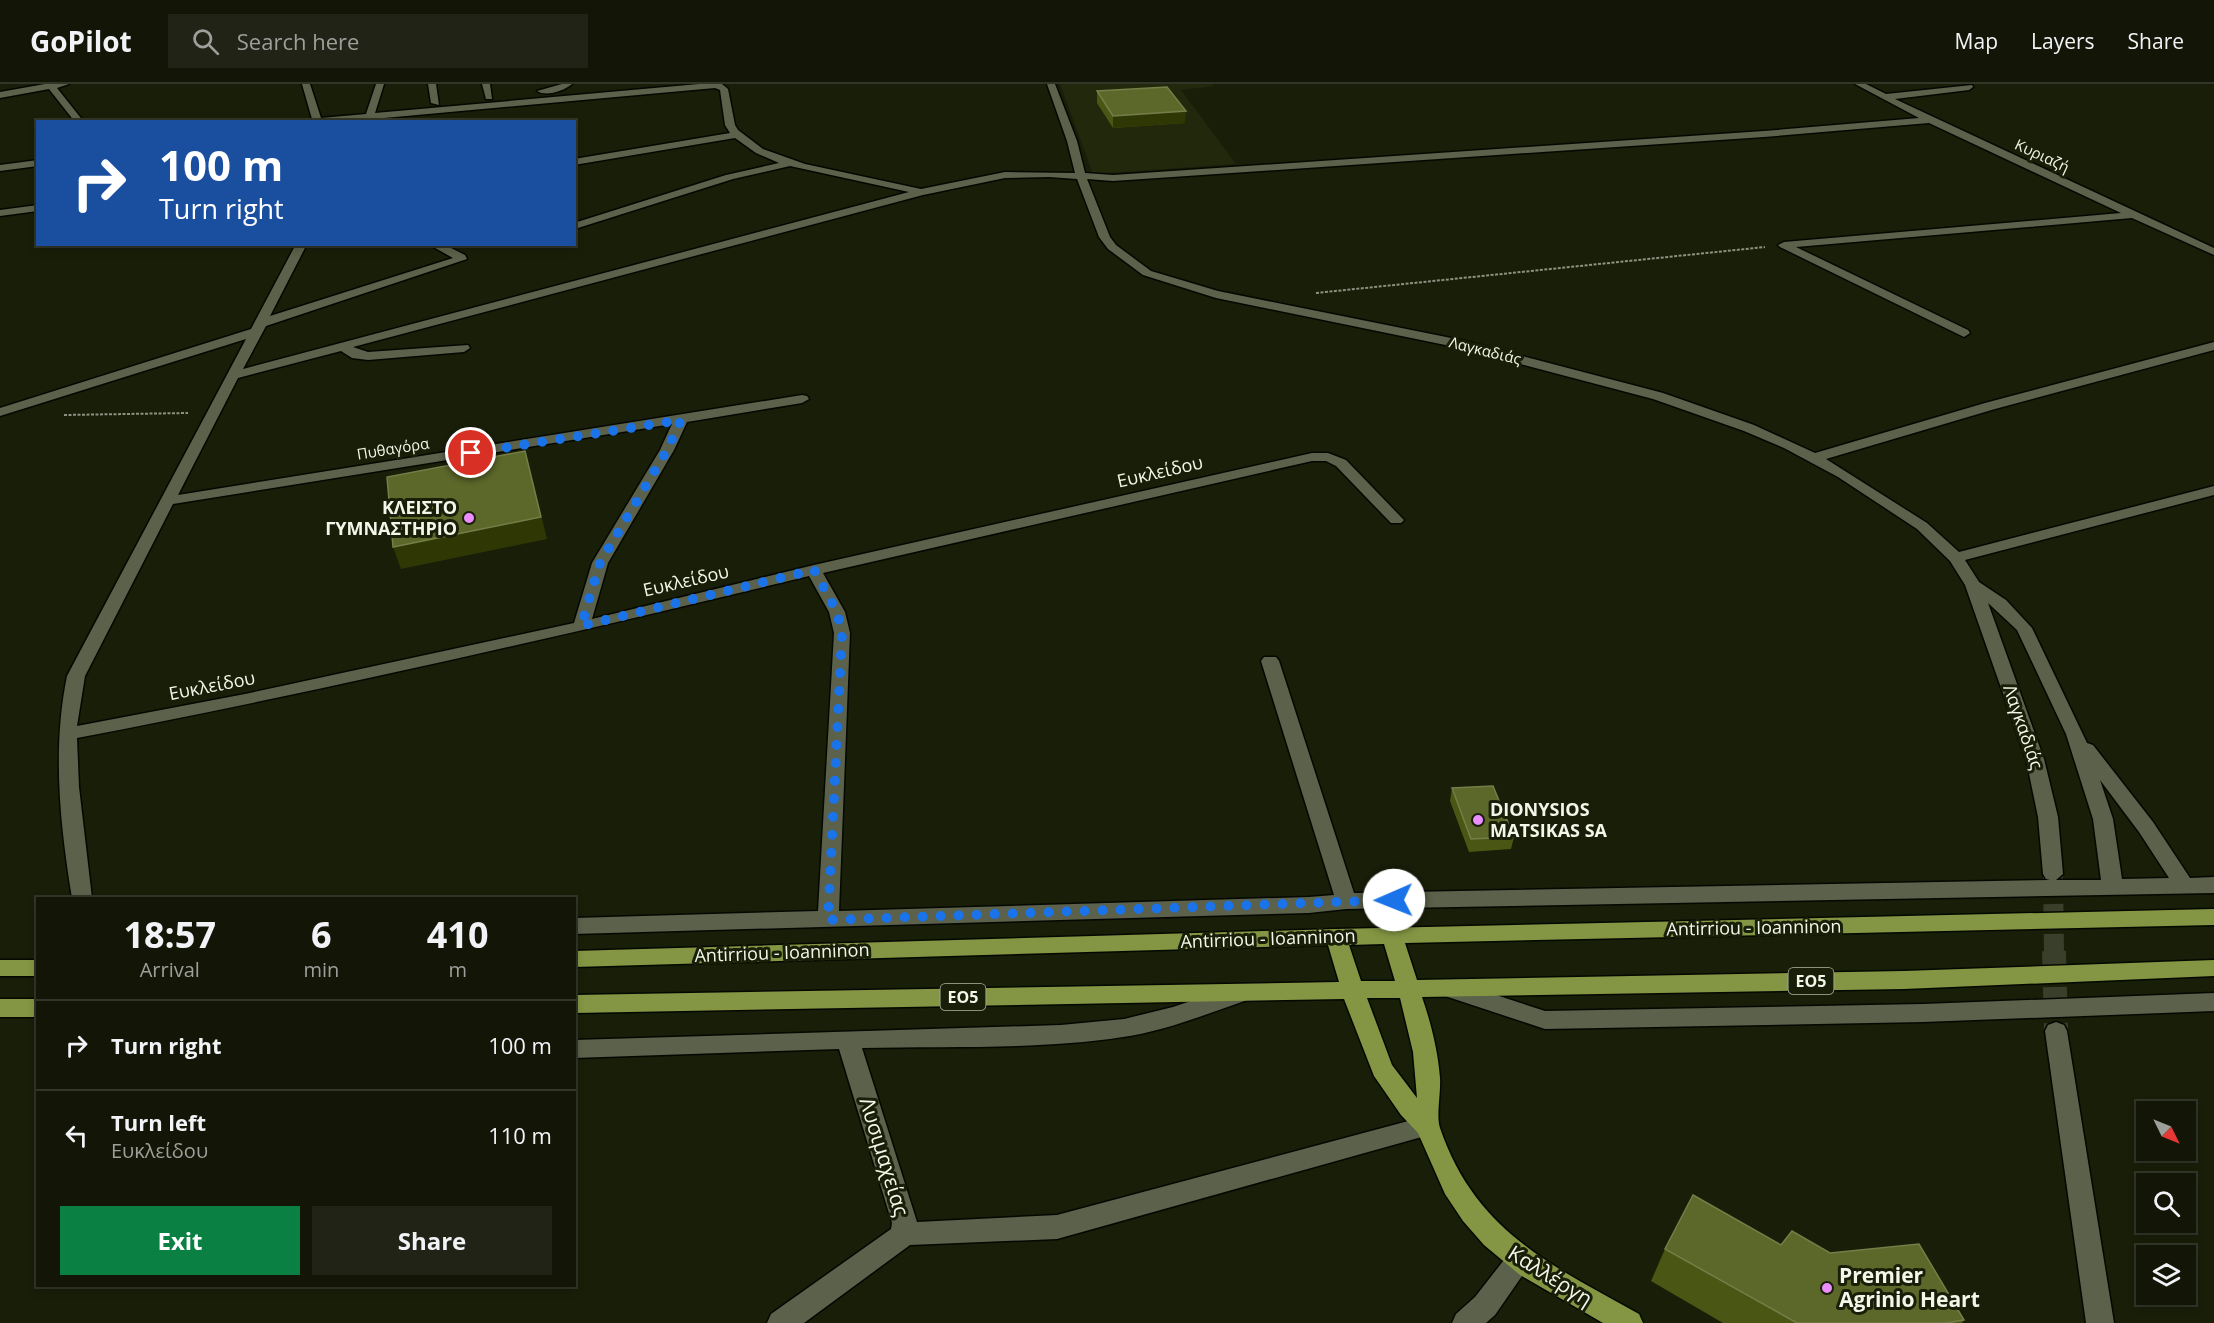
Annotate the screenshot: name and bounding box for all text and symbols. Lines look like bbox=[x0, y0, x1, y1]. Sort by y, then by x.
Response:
search box bbox=[168, 14, 588, 68]
text: GoPilot bbox=[30, 22, 132, 60]
icon: search bbox=[189, 25, 222, 58]
text: Search here bbox=[237, 26, 359, 56]
text: Map bbox=[1955, 27, 1998, 55]
text: Layers bbox=[2031, 27, 2095, 55]
text: Share bbox=[2128, 27, 2184, 55]
street label: Κυριαζή bbox=[2012, 134, 2073, 176]
text: 100 m bbox=[159, 136, 283, 193]
icon: right bbox=[60, 144, 138, 222]
text: Turn right bbox=[159, 190, 284, 227]
street label: Λαγκαδιάς bbox=[1447, 331, 1523, 369]
pin bbox=[445, 427, 496, 478]
street label: Πυθαγόρα bbox=[355, 432, 430, 464]
icon: arrive bbox=[454, 436, 487, 469]
street label: Ευκλείδου bbox=[1115, 450, 1205, 493]
place label: ΚΛΕΙΣΤΟ ΓΥΜΝΑΣΤΗΡΙΟ bbox=[325, 495, 457, 540]
marker: ΚΛΕΙΣΤΟ ΓΥΜΝΑΣΤΗΡΙΟ bbox=[462, 511, 476, 525]
street label: Ευκλείδου bbox=[641, 559, 731, 602]
street label: Ευκλείδου bbox=[167, 665, 257, 705]
street label: Λαγκαδιάς bbox=[1998, 681, 2050, 773]
place label: DIONYSIOS MATSIKAS SA bbox=[1490, 797, 1608, 842]
marker: DIONYSIOS MATSIKAS SA bbox=[1471, 813, 1485, 827]
position arrow bbox=[1362, 868, 1426, 932]
text: 18:57 bbox=[123, 910, 216, 959]
text: 6 bbox=[311, 910, 332, 959]
text: 410 bbox=[427, 910, 489, 959]
street label: Antirriou - Ioanninon bbox=[1666, 913, 1842, 941]
street label: Antirriou - Ioanninon bbox=[1180, 923, 1356, 953]
street label: Antirriou - Ioanninon bbox=[694, 937, 870, 967]
text: Arrival bbox=[140, 956, 200, 983]
text: min bbox=[303, 956, 339, 983]
text: m bbox=[448, 956, 467, 983]
road number: ΕΟ5 bbox=[1788, 968, 1834, 994]
road number: ΕΟ5 bbox=[940, 984, 986, 1010]
icon: right bbox=[60, 1029, 93, 1062]
text: Turn right bbox=[111, 1030, 222, 1060]
text: 100 m bbox=[488, 1030, 552, 1060]
street label: Λυσιμαχείας bbox=[854, 1094, 916, 1220]
north arrow bbox=[2136, 1101, 2196, 1161]
map controls bbox=[2136, 1101, 2196, 1305]
text: Turn left bbox=[111, 1107, 206, 1137]
icon: left bbox=[60, 1119, 93, 1152]
text: 110 m bbox=[488, 1120, 552, 1150]
text: Ευκλείδου bbox=[111, 1137, 208, 1164]
button: search bbox=[2136, 1173, 2196, 1233]
button: Exit bbox=[60, 1206, 300, 1275]
button: Share bbox=[312, 1206, 552, 1275]
street label: Καλλέργη bbox=[1503, 1238, 1598, 1312]
button: layers bbox=[2136, 1245, 2196, 1305]
place label: Premier Agrinio Heart bbox=[1839, 1261, 1980, 1313]
marker: Premier Agrinio Heart bbox=[1820, 1281, 1834, 1295]

